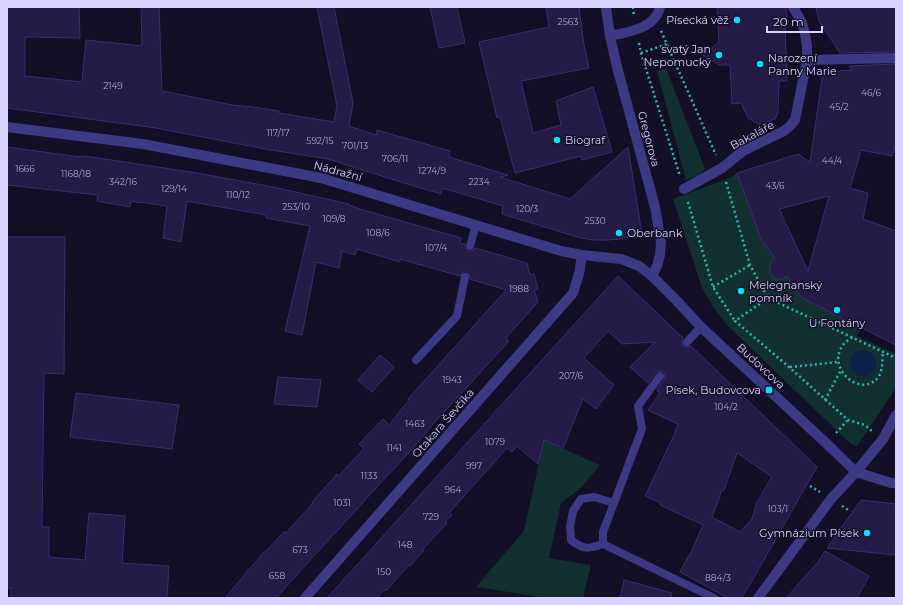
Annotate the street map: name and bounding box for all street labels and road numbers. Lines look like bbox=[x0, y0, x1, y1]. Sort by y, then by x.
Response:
street label: Gregorova bbox=[635, 110, 663, 168]
street label: Bakaláře bbox=[727, 117, 777, 152]
street label: Nádražní bbox=[312, 158, 365, 184]
street label: Budovcova bbox=[734, 340, 788, 392]
street label: Otakara Ševčíka bbox=[409, 385, 477, 461]

